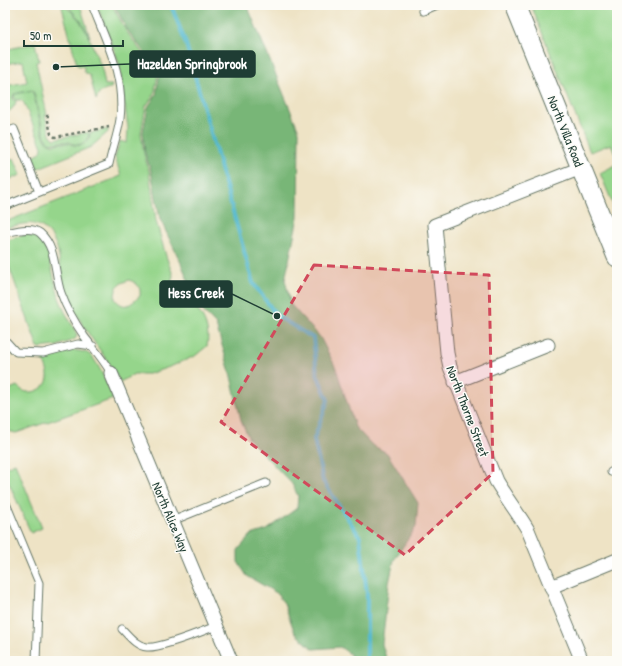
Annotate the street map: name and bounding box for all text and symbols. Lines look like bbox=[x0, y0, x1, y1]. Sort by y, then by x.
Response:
scale bar bbox=[24, 22, 123, 48]
text: 50 m bbox=[30, 27, 51, 44]
callout: Hazelden Springbrook bbox=[130, 51, 255, 77]
text: Hazelden Springbrook bbox=[137, 54, 247, 75]
street label: North Villa Road bbox=[544, 93, 588, 169]
callout: Hess Creek bbox=[160, 281, 232, 307]
text: Hess Creek bbox=[168, 283, 224, 302]
street label: North Thorne Street bbox=[442, 363, 494, 460]
street label: North Alice Way bbox=[148, 479, 194, 555]

